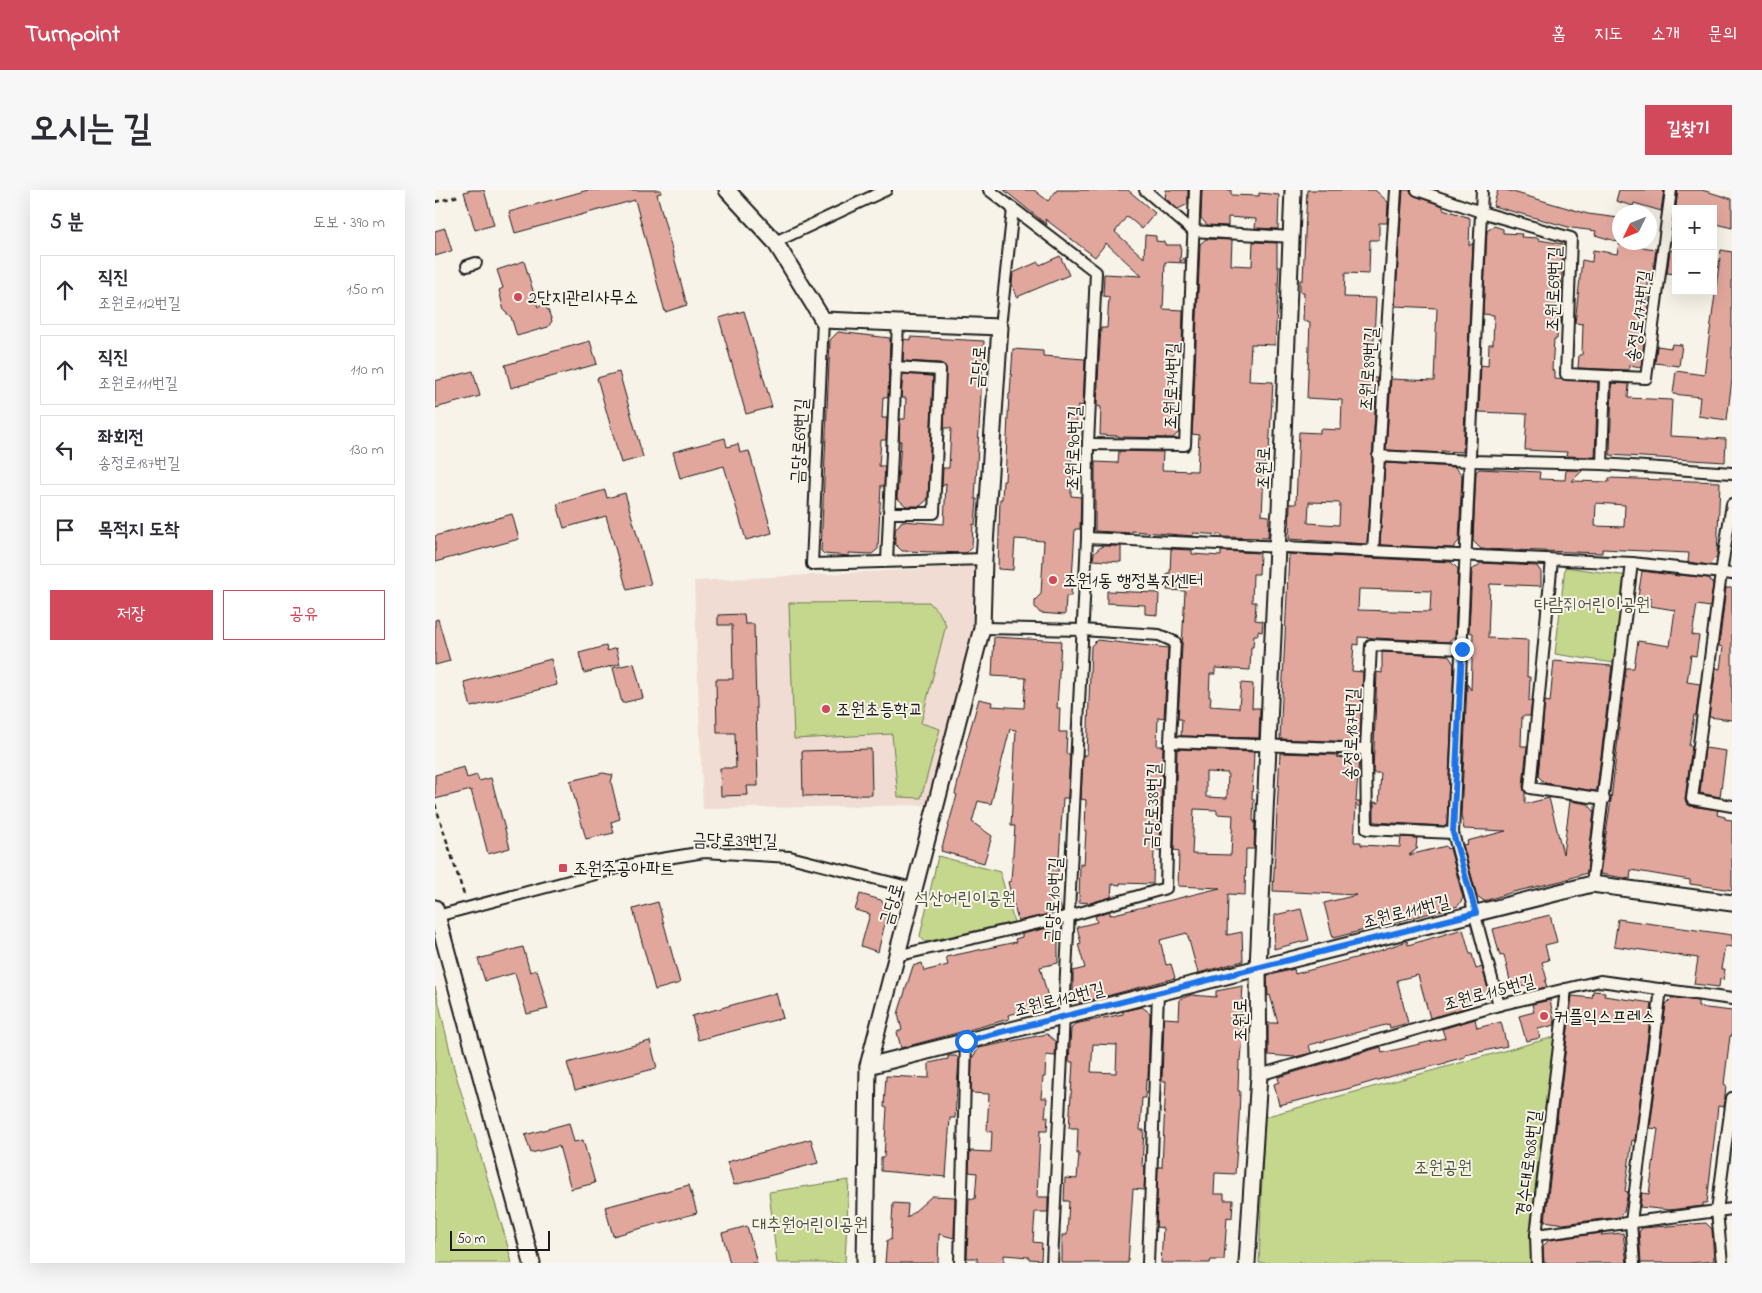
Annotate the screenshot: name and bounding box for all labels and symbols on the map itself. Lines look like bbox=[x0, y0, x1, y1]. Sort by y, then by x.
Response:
north arrow bbox=[1612, 205, 1657, 250]
street label: 조원로69번길 bbox=[1541, 245, 1570, 332]
street label: 송정로177번길 bbox=[1621, 268, 1659, 364]
place label: 2단지관리사무소 bbox=[528, 286, 638, 312]
marker: 2단지관리사무소 bbox=[512, 291, 524, 303]
street label: 조원로89번길 bbox=[1354, 326, 1386, 412]
street label: 조원로74번길 bbox=[1158, 342, 1188, 430]
street label: 금당로 bbox=[966, 345, 994, 390]
street label: 금당로69번길 bbox=[786, 397, 816, 485]
street label: 조원로90번길 bbox=[1061, 404, 1090, 491]
street label: 조원로 bbox=[1251, 446, 1279, 490]
place label: 조원1동 행정복지센터 bbox=[1063, 569, 1204, 595]
marker: 조원1동 행정복지센터 bbox=[1047, 574, 1059, 586]
park label: 다람쥐어린이공원 bbox=[1534, 593, 1650, 619]
route end bbox=[1451, 638, 1474, 661]
street label: 송정로187번길 bbox=[1338, 687, 1368, 781]
place label: 조원초등학교 bbox=[836, 698, 923, 724]
marker: 조원초등학교 bbox=[820, 703, 832, 715]
street label: 금당로38번길 bbox=[1139, 762, 1169, 850]
street label: 금당로39번길 bbox=[692, 828, 778, 856]
street label: 금당로10번길 bbox=[1040, 856, 1070, 944]
place label: 조원주공아파트 bbox=[573, 857, 674, 883]
marker: 조원주공아파트 bbox=[557, 862, 569, 874]
street label: 금당로 bbox=[874, 880, 911, 929]
park label: 석산어린이공원 bbox=[914, 887, 1016, 913]
street label: 조원로111번길 bbox=[1360, 889, 1454, 936]
street label: 조원로115번길 bbox=[1441, 969, 1539, 1019]
street label: 조원로112번길 bbox=[1011, 977, 1108, 1025]
street label: 조원로 bbox=[1229, 998, 1255, 1042]
place label: 커플익스프레스 bbox=[1554, 1005, 1655, 1031]
marker: 커플익스프레스 bbox=[1538, 1010, 1550, 1022]
route start bbox=[955, 1030, 978, 1053]
street label: 경수대로908번길 bbox=[1511, 1108, 1549, 1218]
park label: 조원공원 bbox=[1414, 1156, 1472, 1182]
park label: 대추원어린이공원 bbox=[752, 1213, 868, 1239]
scale bar bbox=[450, 1228, 550, 1251]

